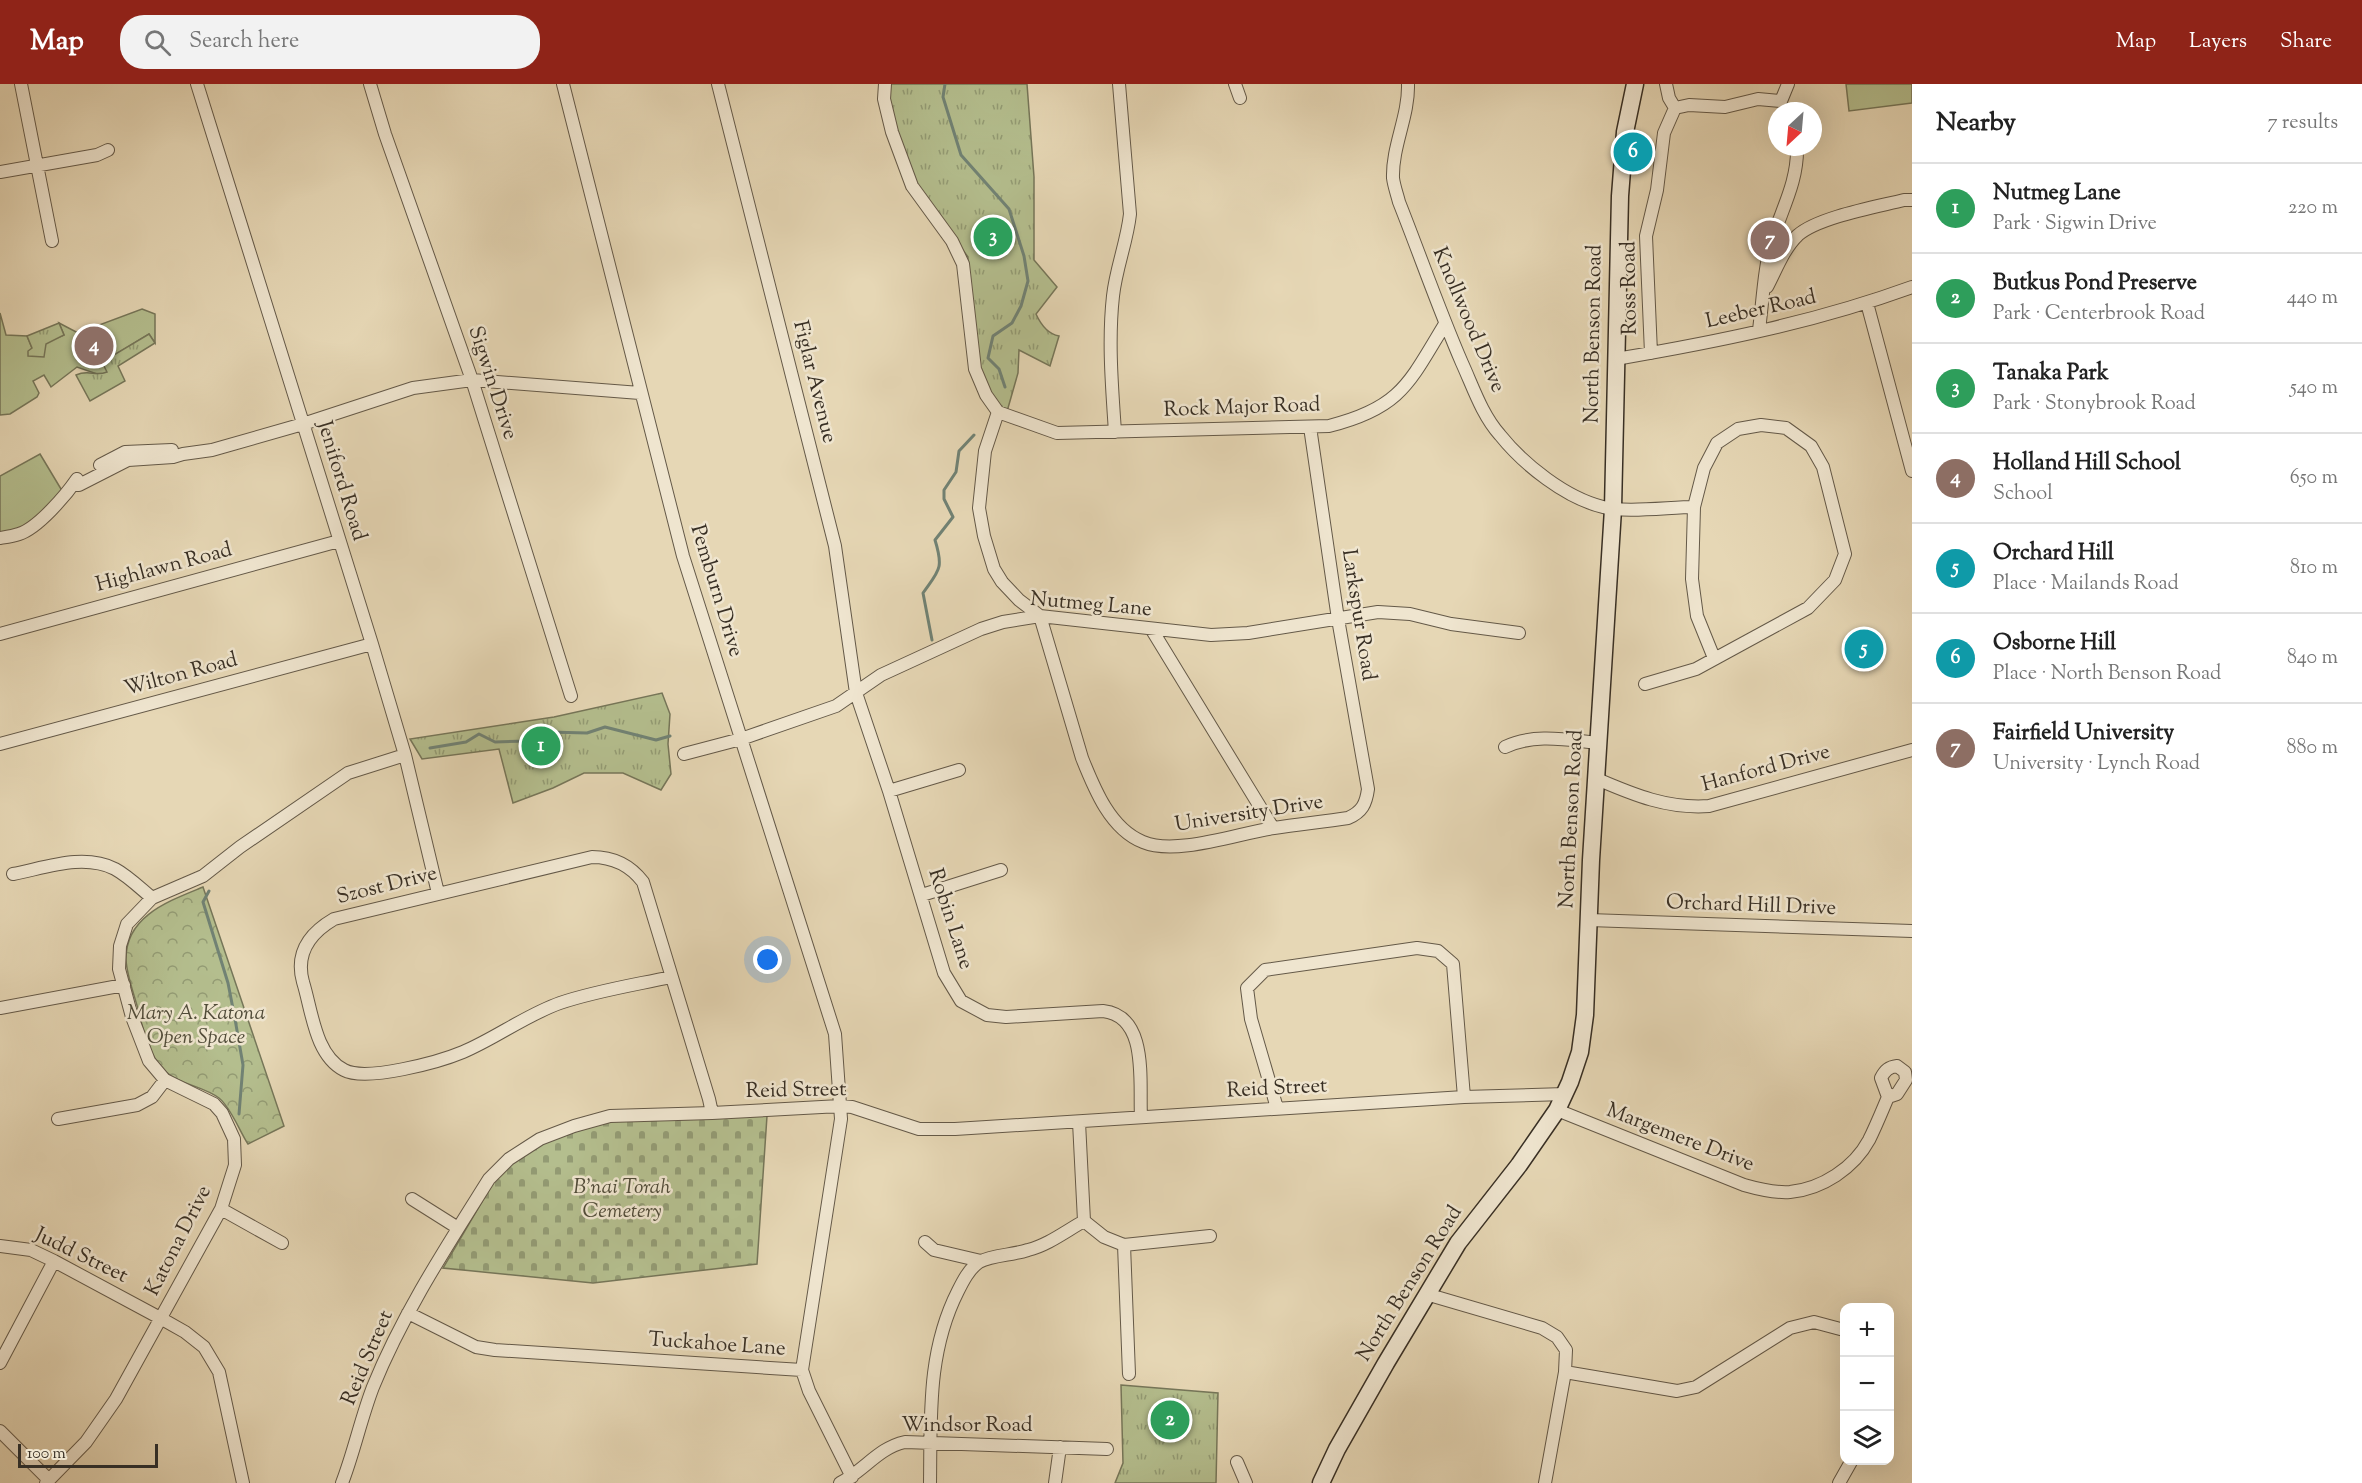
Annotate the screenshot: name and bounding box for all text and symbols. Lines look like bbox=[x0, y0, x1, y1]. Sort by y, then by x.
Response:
search box bbox=[120, 15, 540, 69]
text: Map bbox=[30, 22, 84, 62]
icon: search bbox=[141, 26, 174, 59]
text: Search here bbox=[189, 26, 299, 58]
text: Map bbox=[2116, 27, 2156, 57]
text: Layers bbox=[2189, 27, 2247, 57]
text: Share bbox=[2280, 27, 2332, 57]
north arrow bbox=[1768, 102, 1822, 156]
text: Nearby bbox=[1936, 105, 2016, 142]
text: 7 results bbox=[2267, 109, 2338, 138]
pin: 6 bbox=[1614, 130, 1652, 174]
text: Nutmeg Lane bbox=[1993, 178, 2121, 210]
text: 1 bbox=[1952, 194, 1959, 223]
text: 220 m bbox=[2288, 194, 2338, 223]
text: Park · Sigwin Drive bbox=[1993, 210, 2157, 239]
pin: 3 bbox=[974, 214, 1012, 260]
pin: 7 bbox=[1750, 218, 1790, 262]
street label: Ross Road bbox=[1614, 241, 1646, 335]
street label: Knollwood Drive bbox=[1424, 243, 1512, 397]
street label: North Benson Road bbox=[1577, 244, 1611, 424]
text: Butkus Pond Preserve bbox=[1993, 268, 2197, 300]
street label: Leeber Road bbox=[1703, 283, 1819, 337]
text: 2 bbox=[1951, 284, 1960, 313]
text: 440 m bbox=[2287, 284, 2338, 313]
text: Park · Centerbrook Road bbox=[1993, 300, 2205, 329]
street label: Figlar Avenue bbox=[784, 318, 844, 446]
street label: Sigwin Drive bbox=[460, 322, 524, 444]
pin: 4 bbox=[74, 324, 113, 368]
text: Tanaka Park bbox=[1993, 358, 2109, 390]
text: 3 bbox=[1951, 374, 1960, 403]
text: 540 m bbox=[2290, 374, 2338, 403]
street label: Rock Major Road bbox=[1163, 390, 1321, 426]
text: Park · Stonybrook Road bbox=[1993, 390, 2196, 419]
street label: Jeniford Road bbox=[308, 416, 374, 545]
text: Holland Hill School bbox=[1993, 448, 2181, 480]
text: 4 bbox=[1950, 464, 1961, 493]
text: 650 m bbox=[2290, 464, 2338, 493]
text: School bbox=[1993, 480, 2053, 509]
street label: Pemburn Drive bbox=[682, 521, 750, 661]
street label: Highlawn Road bbox=[92, 535, 236, 601]
text: Orchard Hill bbox=[1993, 538, 2114, 570]
street label: Larkspur Road bbox=[1333, 547, 1383, 683]
text: 5 bbox=[1952, 554, 1959, 583]
text: 810 m bbox=[2290, 554, 2338, 583]
text: Place · Mailands Road bbox=[1993, 570, 2179, 599]
street label: Nutmeg Lane bbox=[1029, 585, 1153, 625]
pin: 5 bbox=[1844, 626, 1884, 672]
text: Osborne Hill bbox=[1993, 628, 2116, 660]
text: 6 bbox=[1951, 644, 1960, 673]
text: 840 m bbox=[2287, 644, 2338, 673]
street label: Wilton Road bbox=[121, 645, 241, 705]
text: Place · North Benson Road bbox=[1993, 660, 2221, 689]
text: Fairfield University bbox=[1993, 718, 2174, 750]
pin: 1 bbox=[522, 724, 560, 768]
street label: North Benson Road bbox=[1552, 729, 1592, 909]
text: 7 bbox=[1950, 734, 1961, 763]
text: 880 m bbox=[2287, 734, 2338, 763]
street label: Hanford Drive bbox=[1698, 737, 1834, 801]
text: University · Lynch Road bbox=[1993, 750, 2200, 779]
street label: University Drive bbox=[1172, 787, 1326, 841]
street label: Szost Drive bbox=[334, 859, 440, 913]
street label: Robin Lane bbox=[920, 865, 980, 973]
street label: Orchard Hill Drive bbox=[1665, 888, 1837, 924]
your location bbox=[753, 945, 782, 974]
park label: Mary A. Katona Open Space bbox=[127, 999, 265, 1053]
street label: Reid Street bbox=[1226, 1071, 1328, 1107]
street label: Reid Street bbox=[745, 1075, 847, 1107]
street label: Margemere Drive bbox=[1602, 1096, 1758, 1180]
park label: B'nai Torah Cemetery bbox=[573, 1173, 671, 1227]
street label: Katona Drive bbox=[138, 1181, 220, 1301]
street label: North Benson Road bbox=[1350, 1200, 1470, 1368]
street label: Judd Street bbox=[28, 1220, 133, 1291]
map controls bbox=[1840, 1303, 1894, 1465]
button: + bbox=[1840, 1303, 1894, 1357]
street label: Reid Street bbox=[335, 1306, 401, 1410]
street label: Tuckahoe Lane bbox=[647, 1325, 787, 1365]
button: − bbox=[1840, 1357, 1894, 1411]
pin: 2 bbox=[1150, 1398, 1190, 1442]
street label: Windsor Road bbox=[901, 1411, 1033, 1441]
button: layers bbox=[1840, 1411, 1894, 1465]
scale bar bbox=[18, 1441, 158, 1468]
text: 100 m bbox=[27, 1443, 66, 1466]

